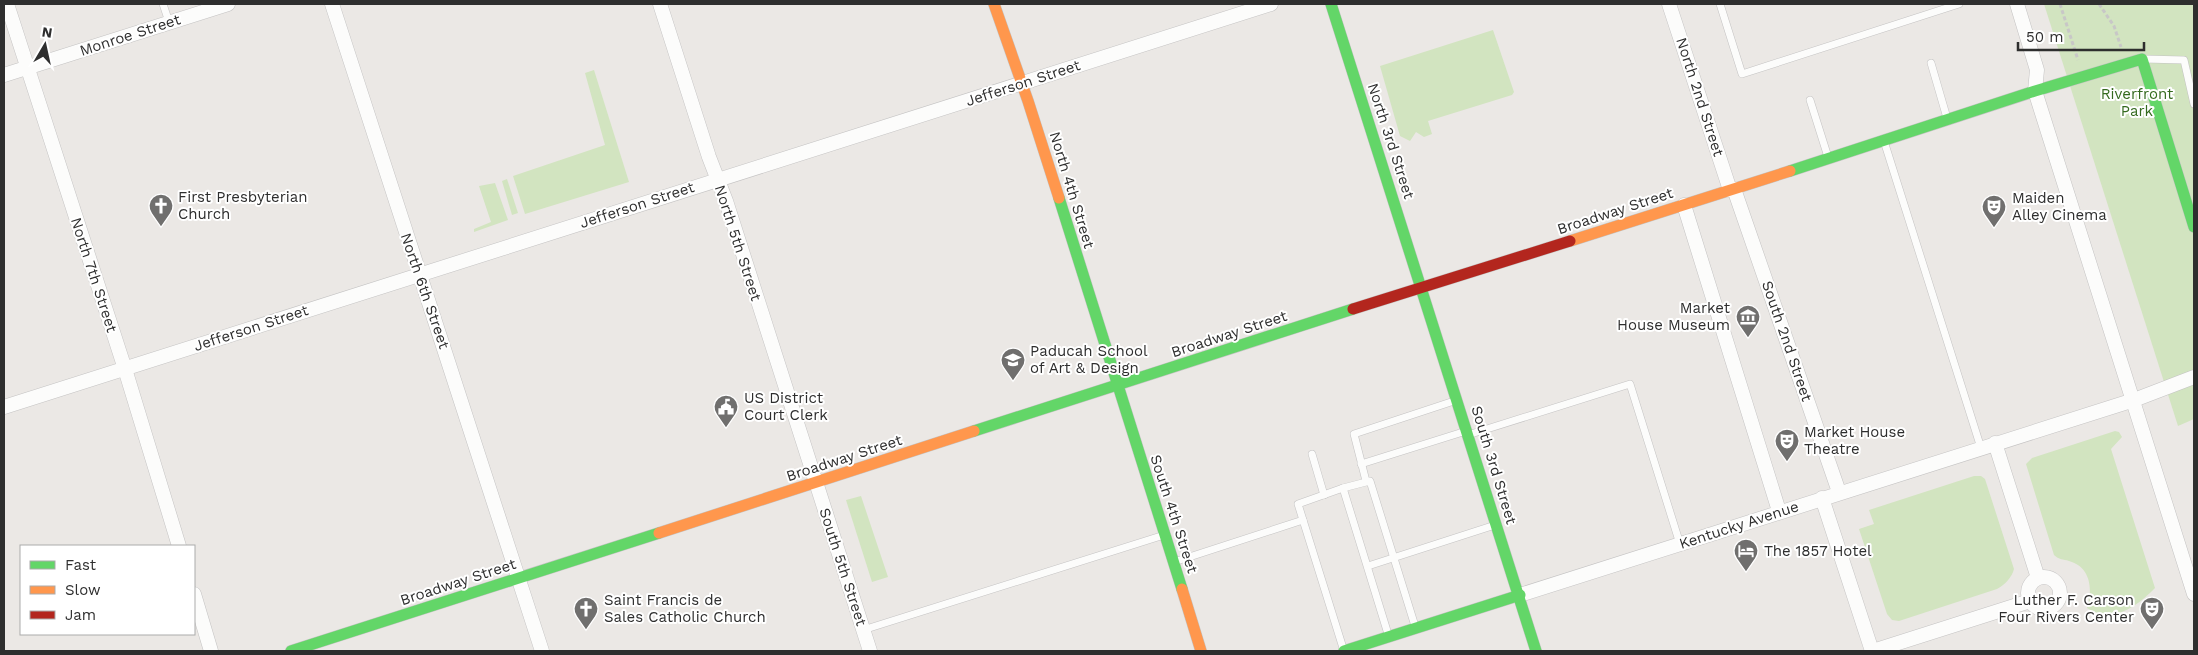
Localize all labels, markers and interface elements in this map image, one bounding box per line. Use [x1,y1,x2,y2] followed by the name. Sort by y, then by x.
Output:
[77,10,183,60] street label: Monroe Street
[20,20,70,70] north arrow
[2018,20,2144,52] scale bar
[41,23,53,41] text: N
[2026,28,2063,46] text: 50 m
[1672,35,1728,159] street label: North 2nd Street
[963,56,1083,110] street label: Jefferson Street
[1364,81,1418,202] street label: North 3rd Street
[2101,85,2174,120] park label: Riverfront Park
[1046,129,1099,251] street label: North 4th Street
[577,178,697,232] street label: Jefferson Street
[711,183,765,304] street label: North 5th Street
[1555,184,1676,238] street label: Broadway Street
[178,188,308,223] place label: First Presbyterian Church
[2012,189,2107,224] place label: Maiden Alley Cinema
[148,193,174,227] church icon: First Presbyterian Church
[1981,194,2007,228] theatre icon: Maiden Alley Cinema
[67,215,121,335] street label: North 7th Street
[397,231,453,352] street label: North 6th Street
[1758,278,1816,404] street label: South 2nd Street
[1617,299,1731,334] place label: Market House Museum
[191,301,311,355] street label: Jefferson Street
[1735,304,1761,338] museum icon: Market House Museum
[1169,307,1290,361] street label: Broadway Street
[1030,342,1148,377] place label: Paducah School of Art & Design
[1000,347,1026,381] school or university icon: Paducah School of Art & Design
[744,389,828,424] place label: US District Court Clerk
[713,394,739,428] public building icon: US District Court Clerk
[1467,404,1521,527] street label: South 3rd Street
[1804,423,1905,458] place label: Market House Theatre
[1774,428,1800,462] theatre icon: Market House Theatre
[784,431,905,485] street label: Broadway Street
[1146,452,1202,576] street label: South 4th Street
[1677,497,1801,553] street label: Kentucky Avenue
[815,506,871,629] street label: South 5th Street
[1733,538,1759,572] hotel icon: The 1857 Hotel
[1764,542,1872,560] place label: The 1857 Hotel
[20,545,195,635] legend
[398,555,519,609] street label: Broadway Street
[65,556,97,574] text: Fast
[65,581,101,599] text: Slow
[604,591,766,626] place label: Saint Francis de Sales Catholic Church
[1998,591,2134,626] place label: Luther F. Carson Four Rivers Center
[573,596,599,630] church icon: Saint Francis de Sales Catholic Church
[2139,596,2165,630] theatre icon: Luther F. Carson Four Rivers Center
[65,606,96,624] text: Jam

